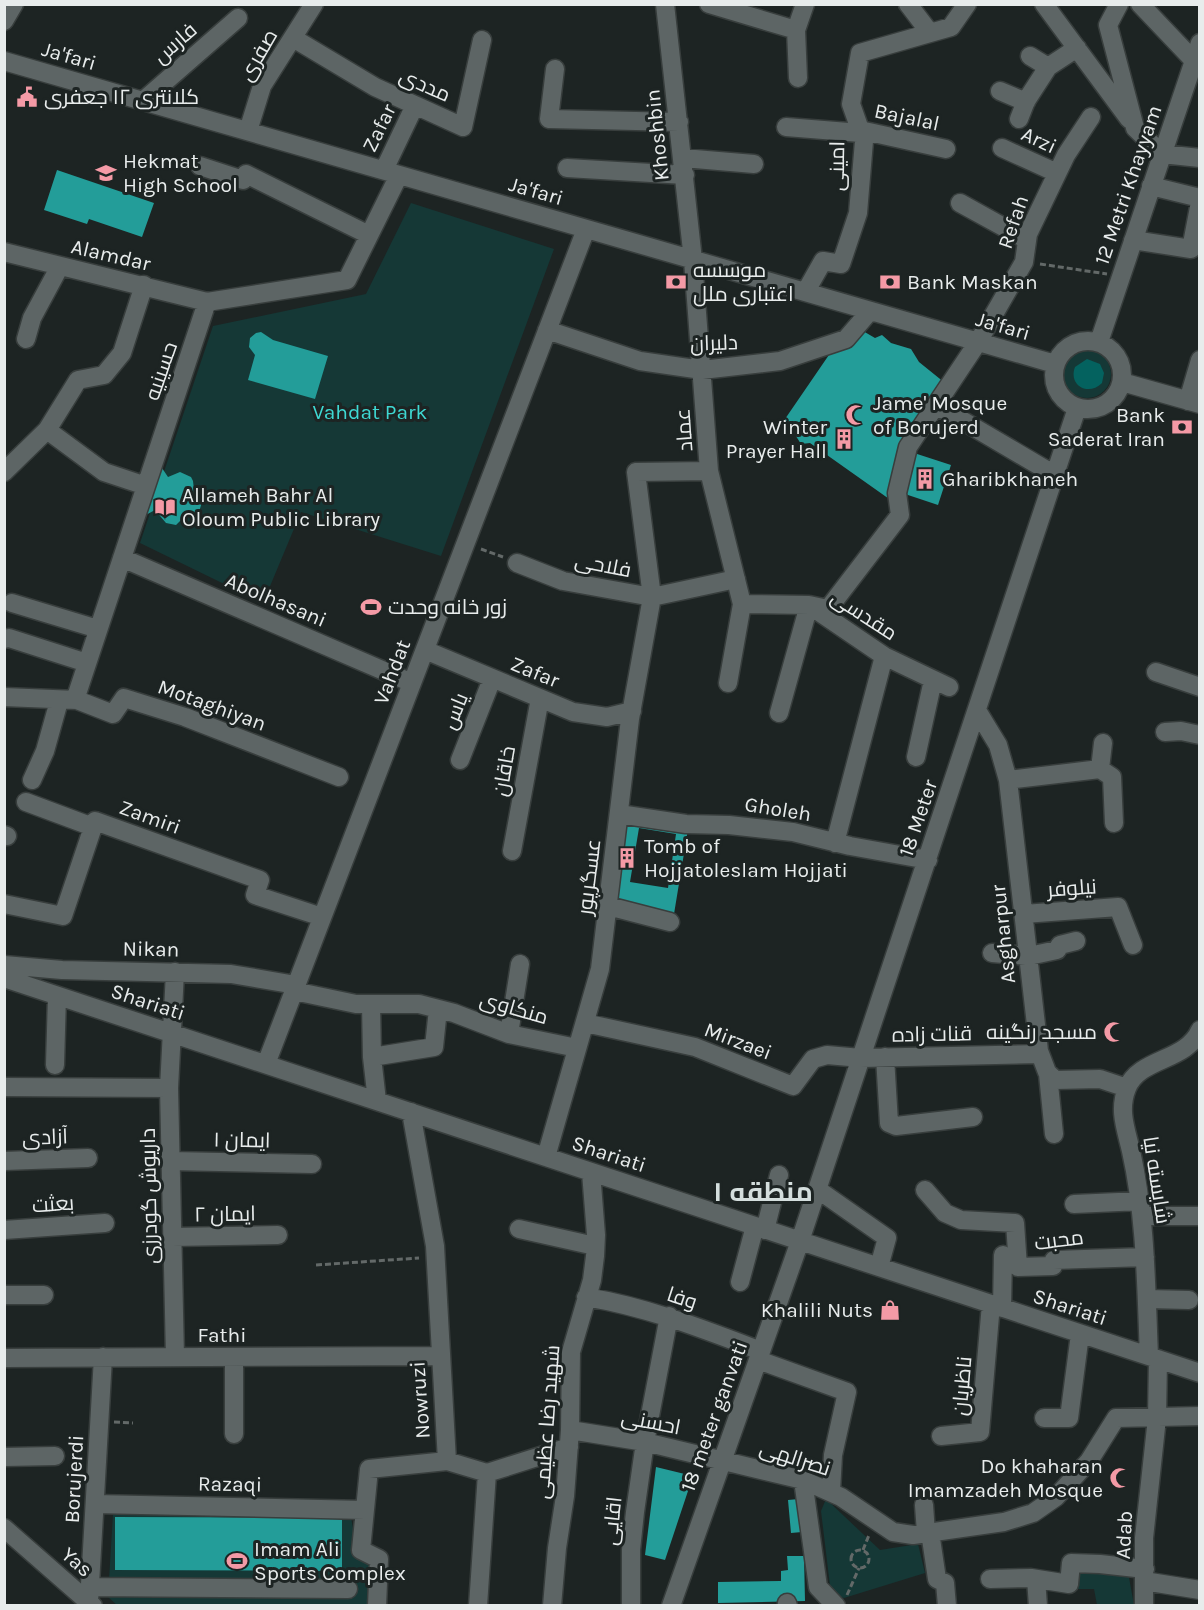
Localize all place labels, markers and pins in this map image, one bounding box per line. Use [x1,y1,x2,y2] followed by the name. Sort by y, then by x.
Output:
[15,85,39,109] public building icon: کلانتری ۱۲ جعفری
[44,85,199,110] place label: کلانتری ۱۲ جعفری
[123,149,238,197] place label: Hekmat High School
[94,161,118,185] school or university icon: Hekmat High School
[693,258,794,307] place label: موسسه اعتباری ملل
[664,270,688,294] bank icon: موسسه اعتباری ملل
[878,270,902,294] bank icon: Bank Maskan
[907,270,1038,294] place label: Bank Maskan
[873,391,1007,439] place label: Jame' Mosque of Borujerd
[844,403,868,427] mosque icon: Jame' Mosque of Borujerd
[1048,403,1165,451] place label: Bank Saderat Iran
[726,415,827,463] place label: Winter Prayer Hall
[1170,415,1194,439] bank icon: Bank Saderat Iran
[832,427,856,451] building icon: Winter Prayer Hall
[913,467,937,491] building icon: Gharibkhaneh
[942,467,1078,491] place label: Gharibkhaneh
[182,483,380,531] place label: Allameh Bahr Al Oloum Public Library
[153,495,177,519] library icon: Allameh Bahr Al Oloum Public Library
[359,595,383,619] sports icon: زور خانه وحدت
[388,595,507,619] place label: زور خانه وحدت
[644,834,848,882] place label: Tomb of Hojjatoleslam Hojjati
[615,846,639,870] building icon: Tomb of Hojjatoleslam Hojjati
[986,1020,1097,1044] place label: مسجد رنگینه
[1102,1020,1126,1044] mosque icon: مسجد رنگینه
[761,1298,873,1322] place label: Khalili Nuts
[878,1298,902,1322] shop icon: Khalili Nuts
[908,1454,1103,1502] place label: Do khaharan Imamzadeh Mosque
[1108,1466,1132,1490] mosque icon: Do khaharan Imamzadeh Mosque
[254,1537,406,1585] place label: Imam Ali Sports Complex
[225,1549,249,1573] sports icon: Imam Ali Sports Complex

